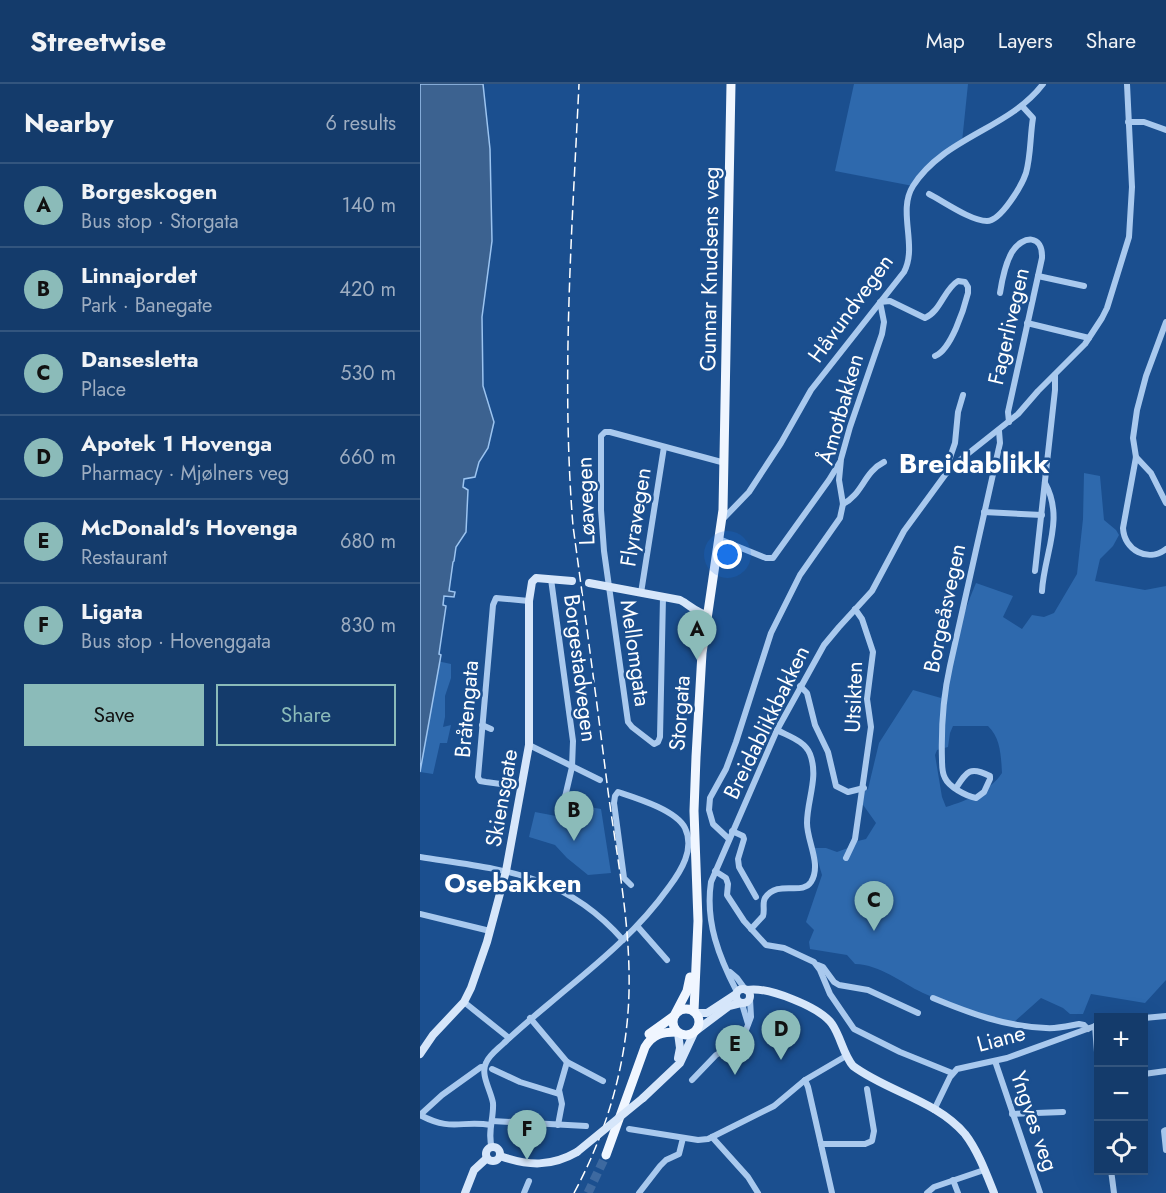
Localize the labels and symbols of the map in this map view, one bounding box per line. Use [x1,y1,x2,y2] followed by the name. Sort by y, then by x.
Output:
[691,166,727,372] street label: Gunnar Knudsens veg
[800,247,900,369] street label: Håvundvegen
[979,264,1037,388] street label: Fagerlivegen
[809,350,871,468] street label: Åmotbakken
[899,443,1049,484] district label: Breidablikk
[567,456,603,546] street label: Løavegen
[611,465,659,569] street label: Flyravegen
[713,540,742,569] your location
[915,541,973,675] street label: Borgeåsvegen
[556,592,606,744] street label: Borgestadvegen
[613,598,659,708] street label: Mellomgata
[678,610,716,660] pin: A
[715,640,817,804] street label: Breidablikkbakken
[446,659,486,759] street label: Bråtengata
[836,661,870,733] street label: Utsikten
[660,674,698,752] street label: Storgata
[477,747,525,849] street label: Skiensgate
[554,792,594,841] pin: B
[444,864,582,902] district label: Osebakken
[854,882,894,931] pin: C
[762,1010,800,1060] pin: D
[973,1016,1029,1060] street label: Liane
[716,1026,754,1075] pin: E
[1003,1067,1067,1175] street label: Yngves veg
[508,1110,546,1160] pin: F

